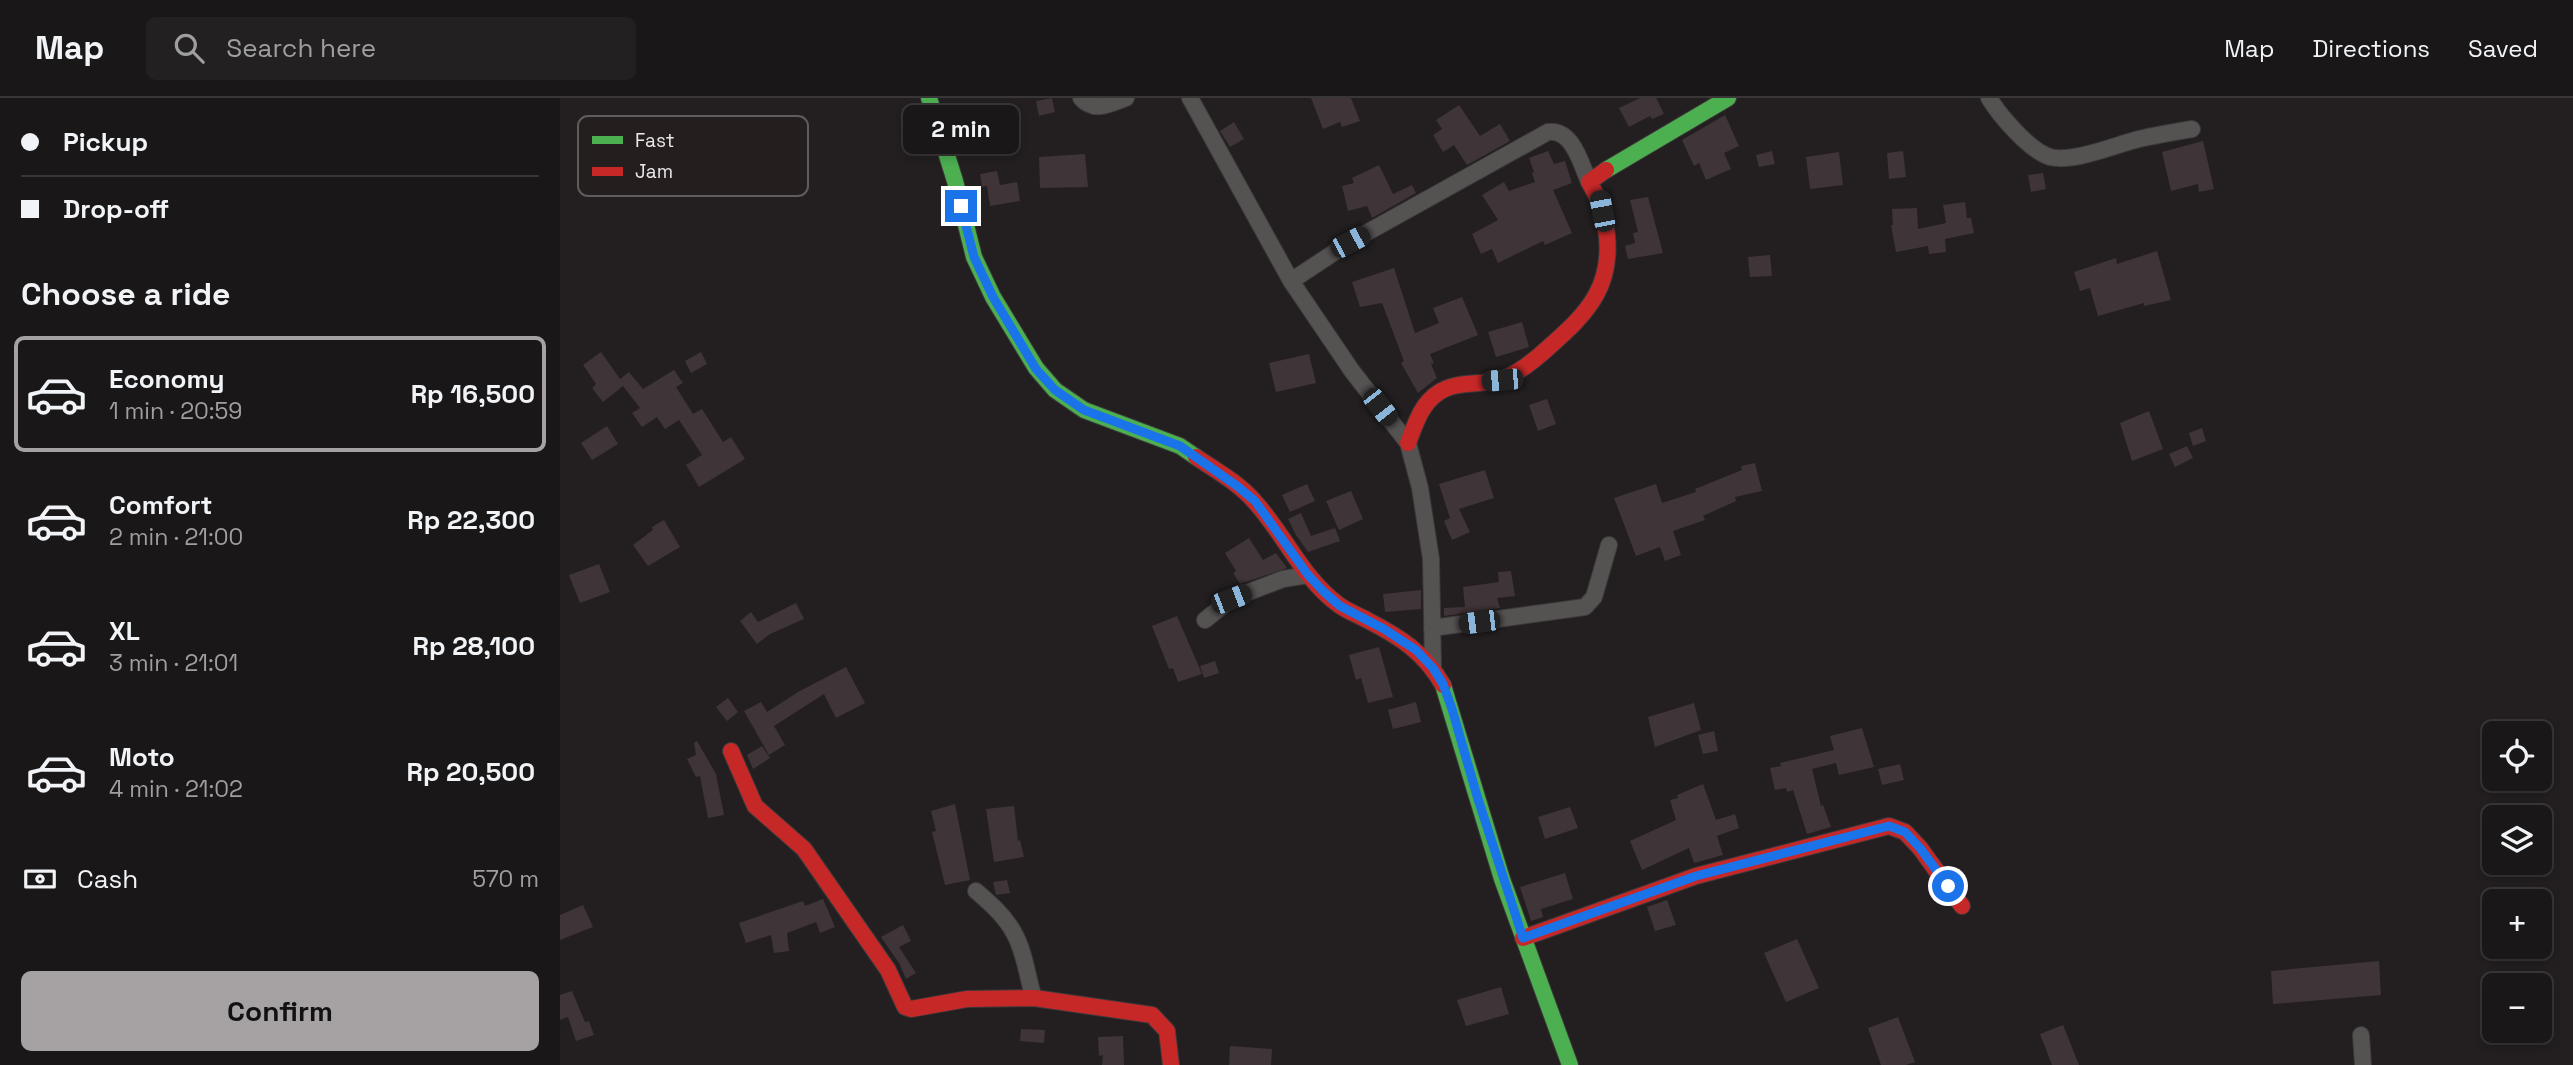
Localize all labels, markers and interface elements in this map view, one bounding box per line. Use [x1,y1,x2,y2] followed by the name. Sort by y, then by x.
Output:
[146,17,636,80] search box
[35,27,104,69] text: Map
[170,29,208,67] icon: search
[226,31,376,65] text: Search here
[2224,33,2274,64] text: Map
[2312,33,2430,64] text: Directions
[2468,33,2538,64] text: Saved
[903,105,1019,154] callout: 2 min
[931,114,991,144] text: 2 min
[578,116,808,196] legend
[63,125,148,159] text: Pickup
[635,128,675,153] text: Fast
[635,159,673,184] text: Jam
[1588,188,1617,234] car
[945,190,977,222] route end
[63,192,169,226] text: Drop-off
[1327,223,1374,261] car
[21,274,231,314] text: Choose a ride
[109,362,225,396] text: Economy
[25,363,88,426] icon: car
[1481,368,1524,392] car
[411,377,535,411] text: Rp 16,500
[1359,384,1402,430] car
[109,396,242,426] text: 1 min · 20:59
[109,488,212,522] text: Comfort
[25,489,88,552] icon: car
[407,503,535,537] text: Rp 22,300
[109,522,243,552] text: 2 min · 21:00
[1208,582,1255,616] car
[1457,609,1502,635] car
[109,614,140,648] text: XL
[25,615,88,678] icon: car
[413,629,535,663] text: Rp 28,100
[109,648,238,678] text: 3 min · 21:01
[2482,721,2552,1043] map controls
[2482,721,2552,791] button: locate
[109,740,175,774] text: Moto
[25,741,88,804] icon: car
[406,755,535,789] text: Rp 20,500
[109,774,243,804] text: 4 min · 21:02
[2482,805,2552,875] button: layers
[21,860,59,898] icon: cash
[77,862,138,896] text: Cash
[472,864,539,894] text: 570 m
[1932,870,1964,902] route start
[2482,889,2552,959] button: +
[21,971,539,1051] button: Confirm
[2482,973,2552,1043] button: −

